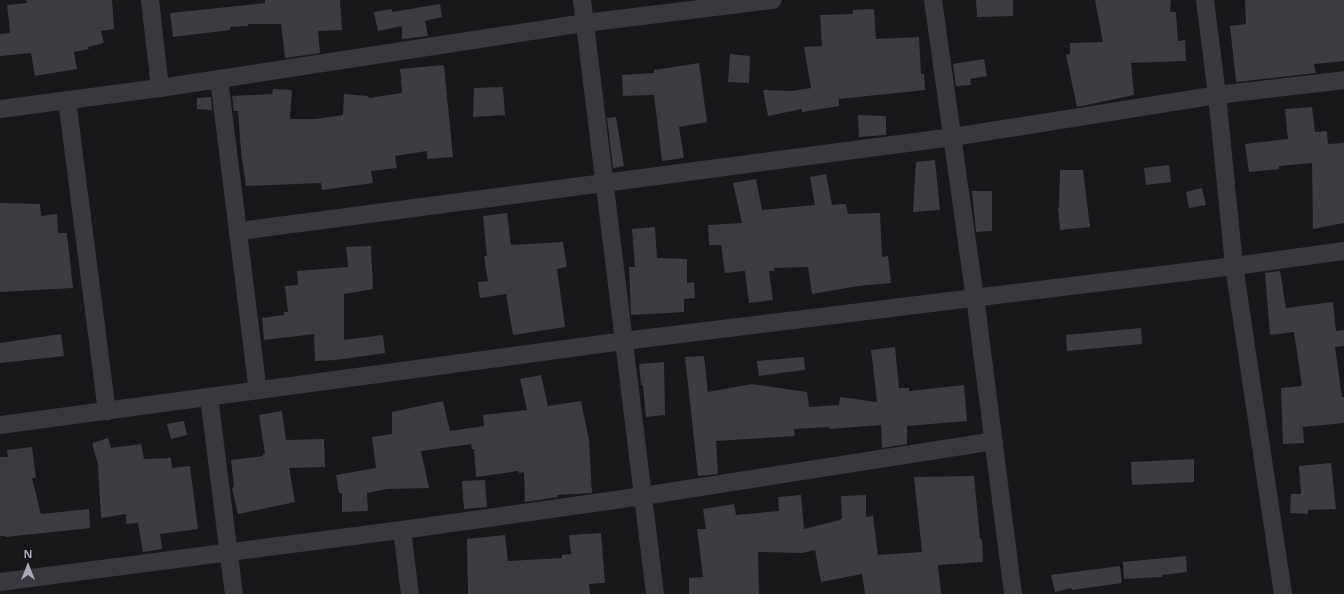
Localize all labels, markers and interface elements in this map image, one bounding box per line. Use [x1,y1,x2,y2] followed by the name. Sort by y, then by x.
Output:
[8,546,48,586] north arrow
[24,546,32,561] text: N

